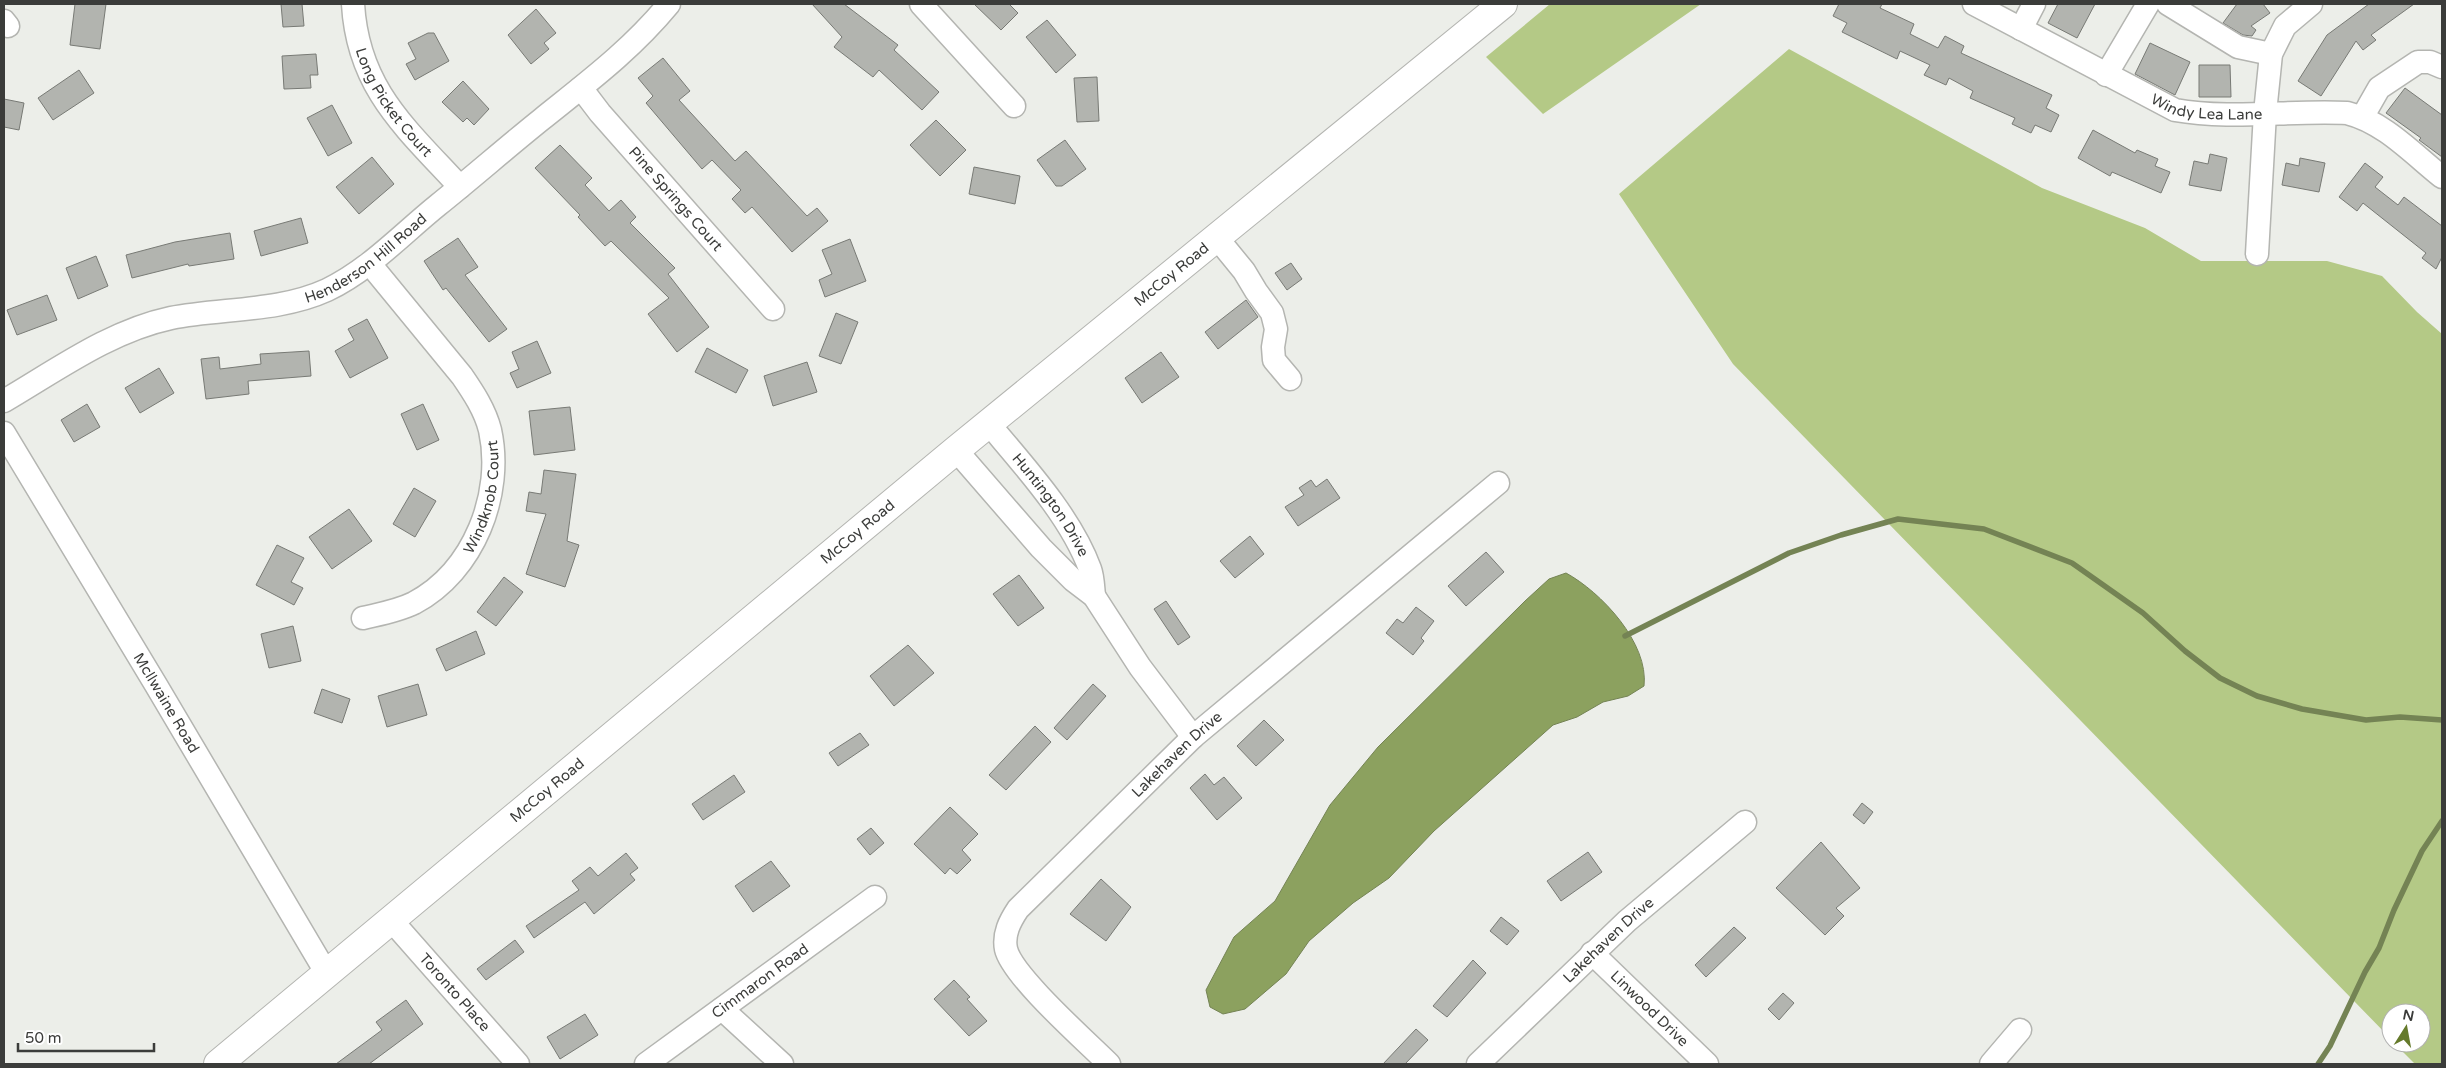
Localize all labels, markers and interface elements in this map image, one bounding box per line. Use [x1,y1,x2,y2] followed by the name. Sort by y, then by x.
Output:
[352,46,436,161] street label: Long Picket Court
[2148,90,2263,124] street label: Windy Lea Lane
[625,143,727,255] street label: Pine Springs Court
[302,210,430,307] street label: Henderson Hill Road
[1130,239,1212,310] street label: McCoy Road
[460,439,502,557] street label: Windknob Court
[1009,449,1093,559] street label: Huntington Drive
[817,496,898,568] street label: McCoy Road
[130,650,203,756] street label: McIlwaine Road
[1128,708,1226,801] street label: Lakehaven Drive
[506,754,588,826] street label: McCoy Road
[1559,893,1657,987] street label: Lakehaven Drive
[708,940,812,1022] street label: Cimmaron Road
[416,949,494,1035] street label: Toronto Place
[1607,967,1692,1050] street label: Linwood Drive
[2381,1003,2431,1053] north arrow
[2401,1006,2416,1025] text: N
[18,1020,154,1052] scale bar
[25,1029,62,1047] text: 50 m

